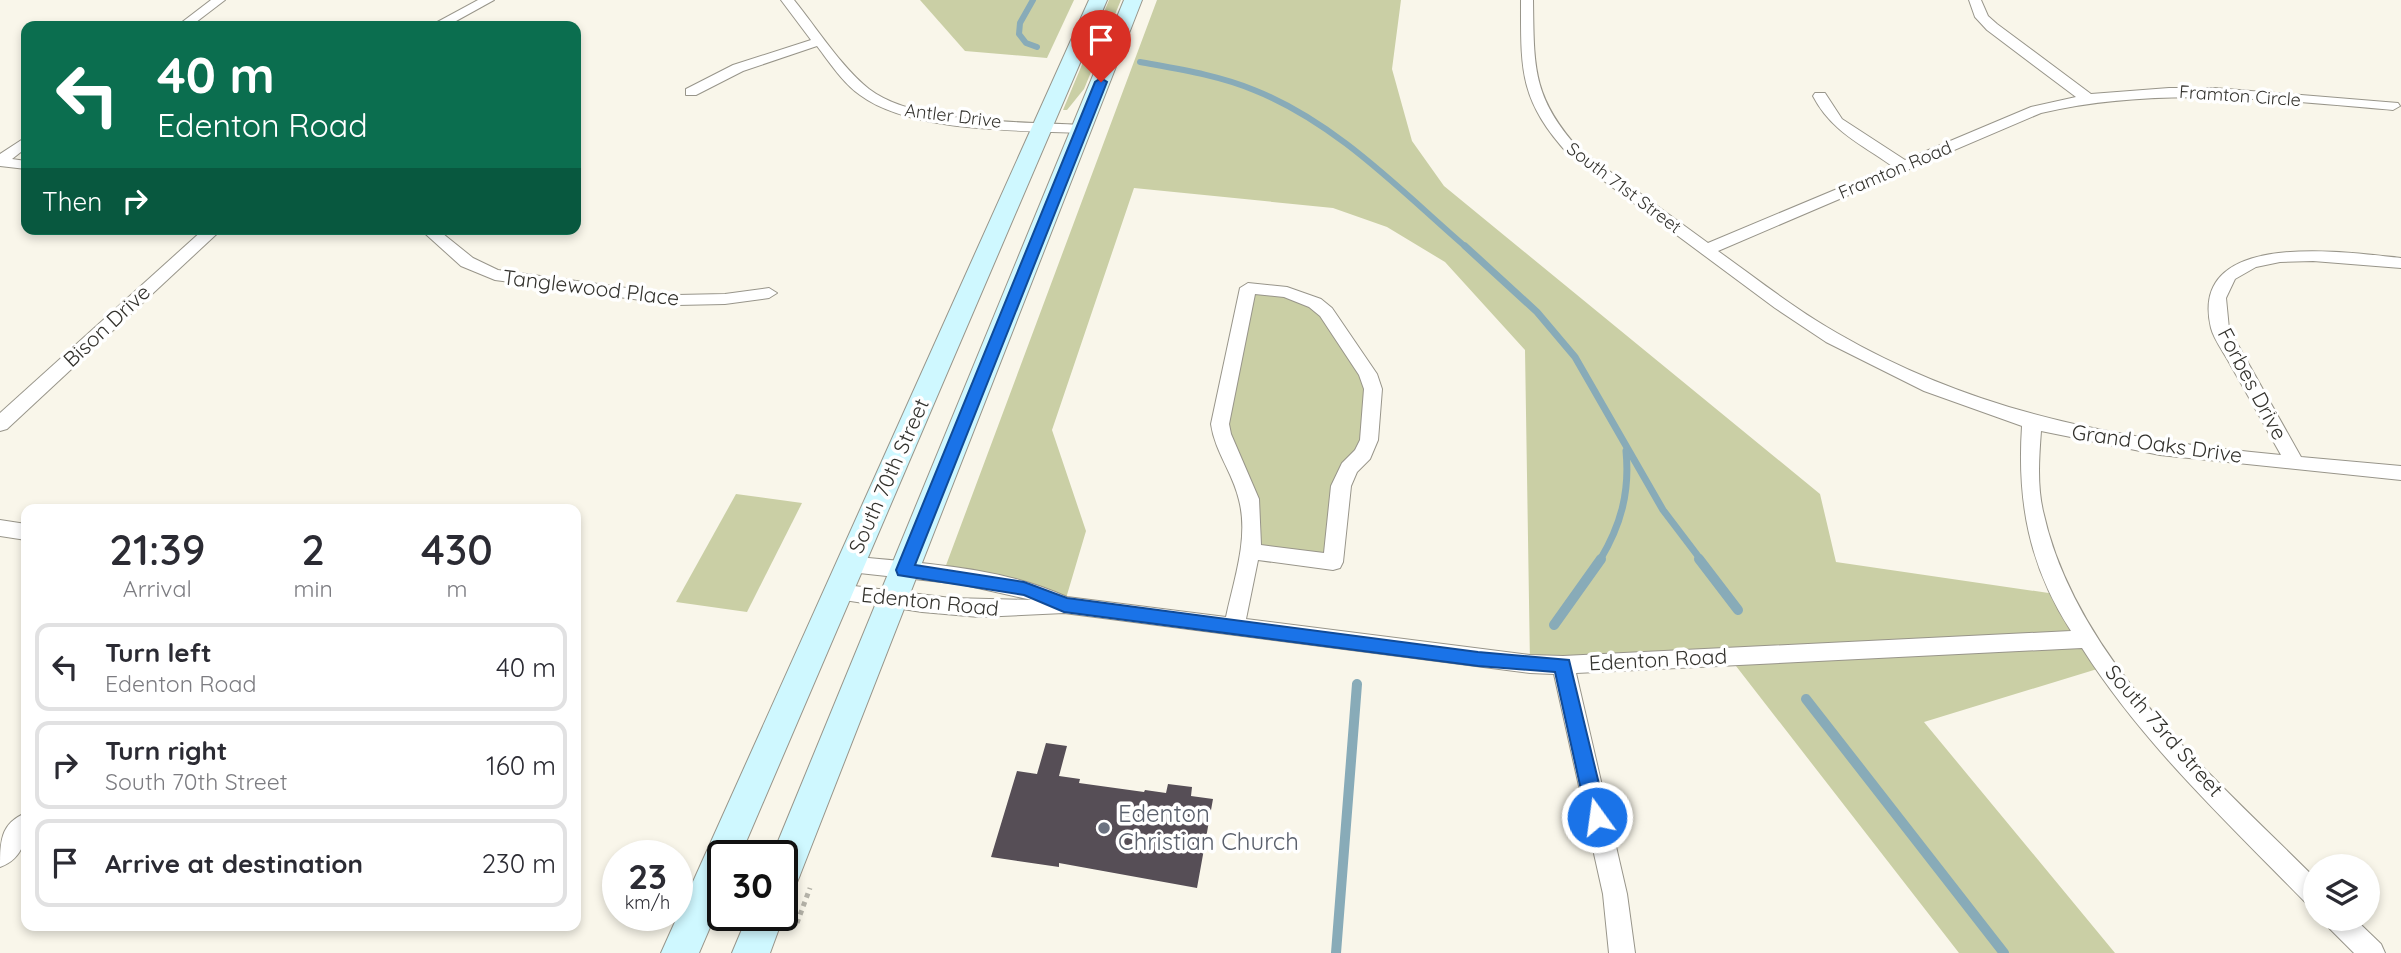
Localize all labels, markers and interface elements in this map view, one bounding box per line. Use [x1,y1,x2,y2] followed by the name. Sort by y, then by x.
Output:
[1071,10,1131,82] pin
[1082,21,1120,59] icon: arrive
[157,44,275,105] text: 40 m
[42,49,133,140] icon: left
[2178,80,2302,111] street label: Framton Circle
[903,98,1003,133] street label: Antler Drive
[157,105,368,145] text: Edenton Road
[1835,135,1955,204] street label: Framton Road
[1562,137,1686,238] street label: South 71st Street
[116,182,154,220] icon: right
[42,185,102,218] text: Then
[501,263,681,311] street label: Tanglewood Place
[58,279,155,372] street label: Bison Drive
[2213,323,2293,444] street label: Forbes Drive
[842,394,934,557] street label: South 70th Street
[2070,418,2244,468] street label: Grand Oaks Drive
[109,523,205,576] text: 21:39
[301,523,325,576] text: 2
[421,523,493,576] text: 430
[123,574,192,603] text: Arrival
[294,574,333,603] text: min
[446,574,467,603] text: m
[860,581,1000,621] street label: Edenton Road
[105,636,212,669] text: Turn left
[1588,642,1728,676] street label: Edenton Road
[46,648,84,686] icon: left
[496,651,556,684] text: 40 m
[2100,659,2229,802] street label: South 73rd Street
[105,669,256,698] text: Edenton Road
[105,734,227,767] text: Turn right
[46,746,84,784] icon: right
[486,749,556,782] text: 160 m
[105,767,288,796] text: South 70th Street
[1560,780,1634,854] position arrow
[1118,798,1299,856] place label: Edenton Christian Church
[1096,820,1112,836] marker: Edenton Christian Church
[707,840,798,931] speed limit sign: 30
[46,844,84,882] icon: arrive
[105,847,363,880] text: Arrive at destination
[482,847,556,880] text: 230 m
[628,854,667,898] text: 23
[2303,854,2380,931] map controls
[2303,854,2380,931] button: layers
[625,891,670,914] text: km/h

